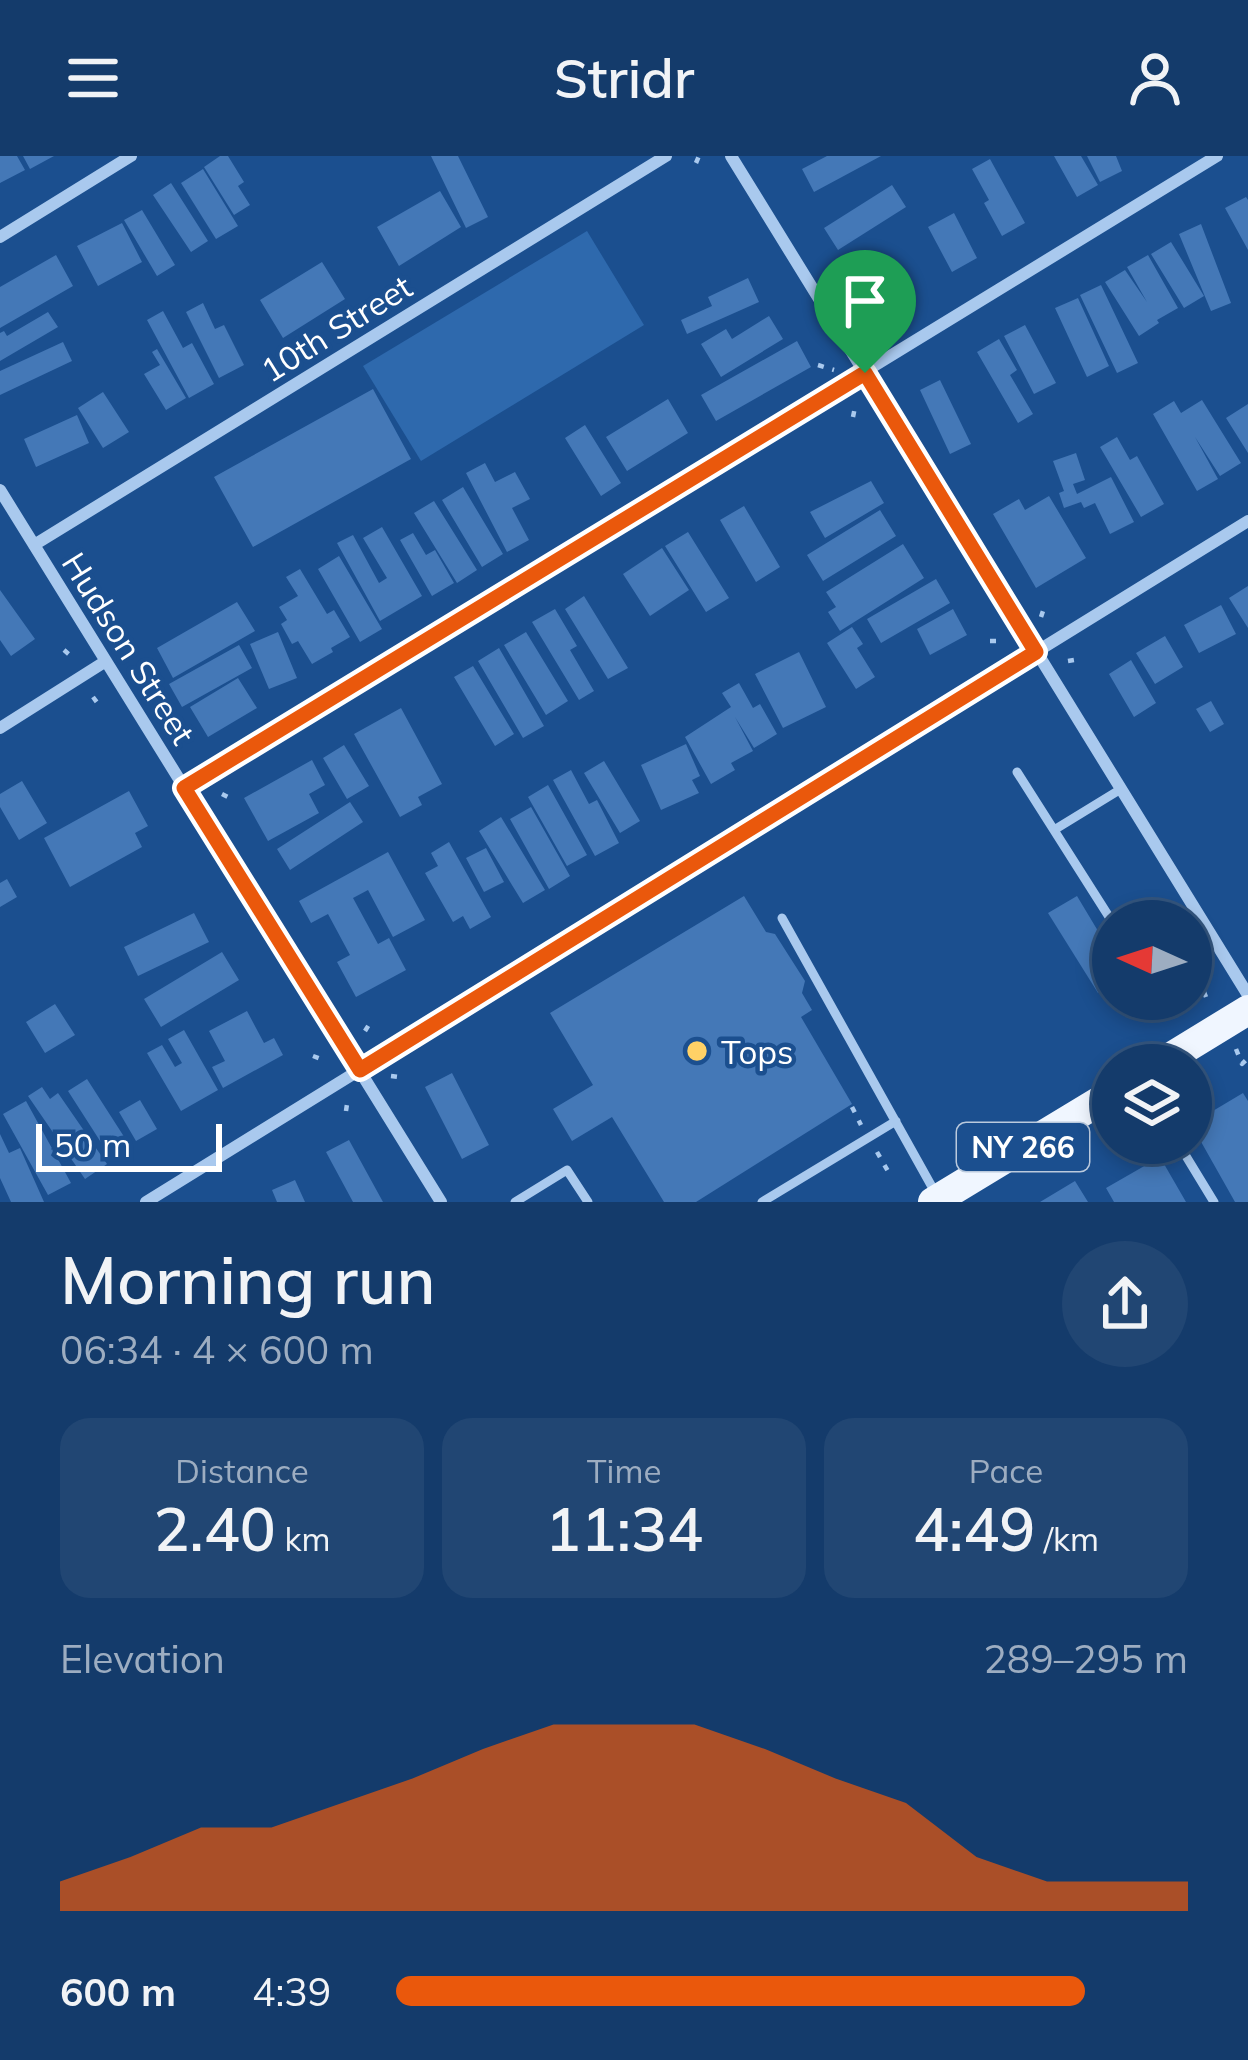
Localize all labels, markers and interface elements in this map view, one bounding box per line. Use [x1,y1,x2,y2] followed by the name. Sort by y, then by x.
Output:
[554,44,694,112] text: Stridr
[60,45,126,111] icon: menu
[1122,45,1188,111] icon: person
[814,250,916,373] pin
[253,265,419,391] street label: 10th Street
[832,268,898,334] icon: arrive
[54,544,204,752] street label: Hudson Street
[1092,900,1212,1020] north arrow
[1092,900,1212,1164] map controls
[721,1031,793,1072] place label: Tops
[684,1038,710,1064] marker: Tops
[1092,1044,1212,1164] button: layers
[36,1118,222,1171] scale bar
[957,1123,1089,1171] road number: NY 266
[54,1124,131,1165] text: 50 m
[60,1238,436,1321] text: Morning run
[1062,1241,1188,1367] button: share
[60,1325,374,1374] text: 06:34 · 4 × 600 m
[175,1450,309,1491] text: Distance
[587,1450,661,1491] text: Time
[969,1450,1043,1491] text: Pace
[154,1491,276,1566] text: 2.40
[545,1491,703,1566] text: 11:34
[913,1491,1035,1566] text: 4:49
[276,1518,330,1559] text: km
[1035,1518,1099,1559] text: /km
[60,1634,225,1683] text: Elevation
[983,1634,1188,1683] text: 289–295 m
[60,1967,176,2016] text: 600 m
[252,1967,331,2016] text: 4:39

